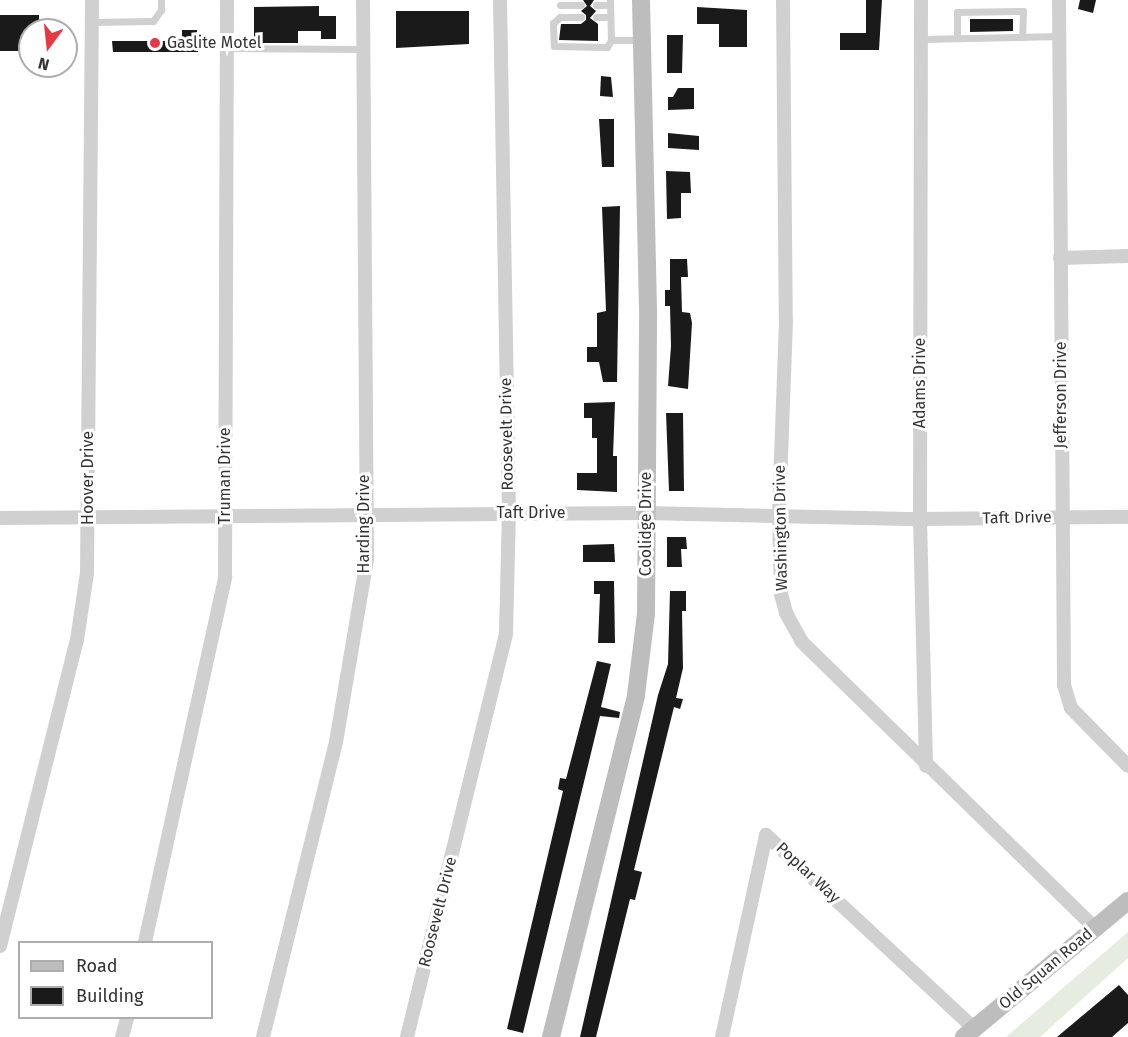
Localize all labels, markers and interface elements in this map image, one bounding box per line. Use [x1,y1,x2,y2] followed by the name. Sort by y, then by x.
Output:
[18,18,78,78] north arrow
[167,33,262,53] place label: Gaslite Motel
[148,36,162,50] marker: Gaslite Motel
[36,53,51,74] text: N
[910,338,930,428] street label: Adams Drive
[1051,342,1071,448] street label: Jefferson Drive
[496,377,518,491] street label: Roosevelt Drive
[215,428,235,524] street label: Truman Drive
[78,431,98,525] street label: Hoover Drive
[770,465,792,591] street label: Washington Drive
[636,472,656,576] street label: Coolidge Drive
[354,475,374,573] street label: Harding Drive
[496,503,566,523] street label: Taft Drive
[982,508,1052,528] street label: Taft Drive
[772,839,844,907] street label: Poplar Way
[415,855,461,969] street label: Roosevelt Drive
[995,924,1097,1014] street label: Old Squan Road
[18,941,213,1019] legend
[76,955,118,977] text: Road
[76,985,143,1007] text: Building

